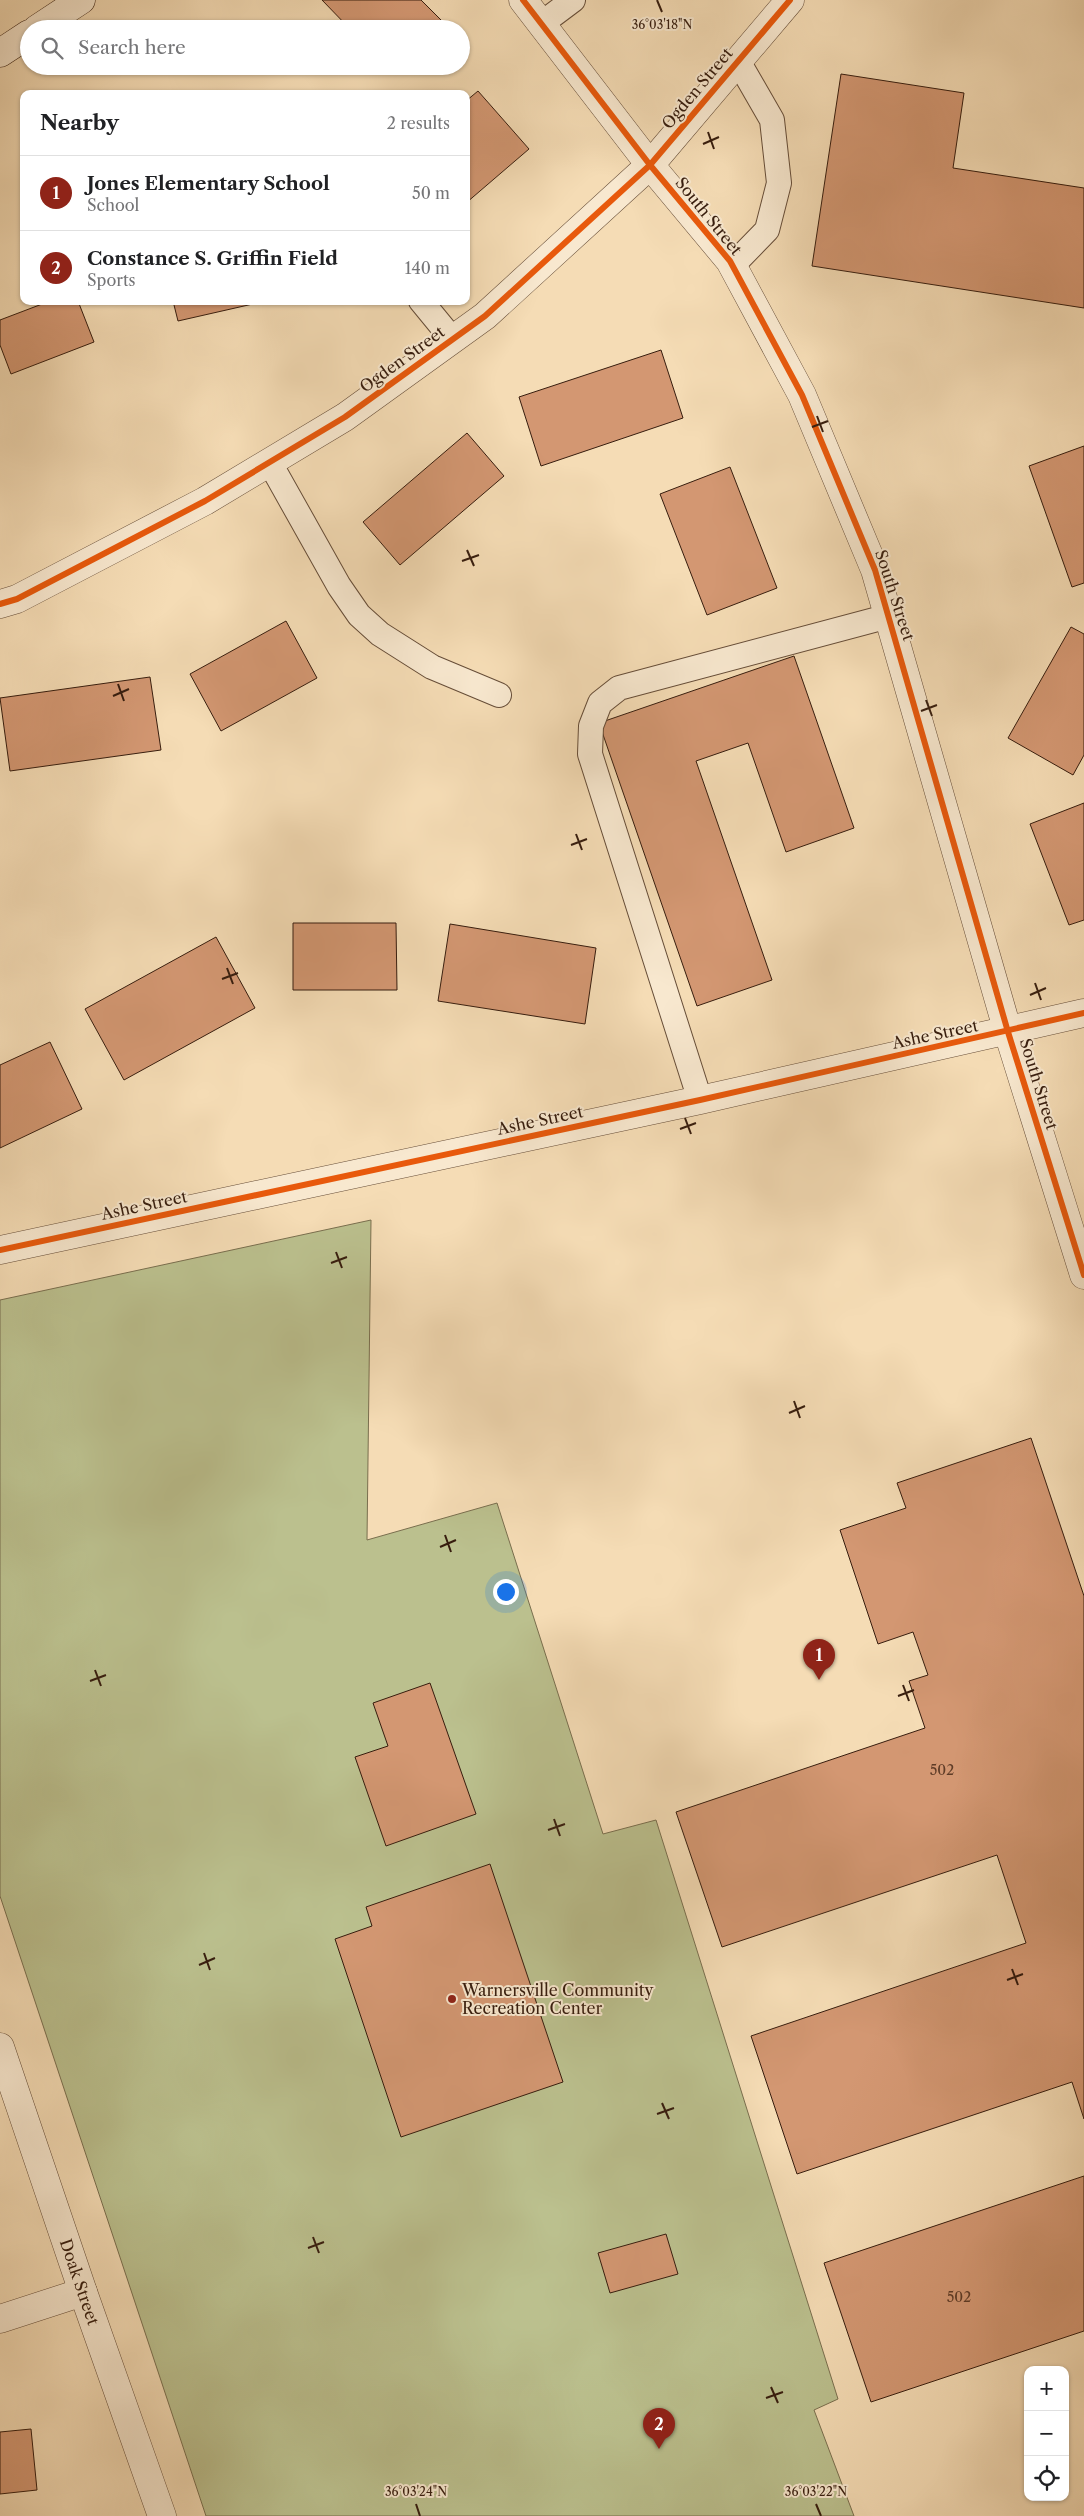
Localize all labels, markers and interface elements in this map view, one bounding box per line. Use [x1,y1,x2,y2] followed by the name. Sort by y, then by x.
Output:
[632,17,692,32] text: 36°03'18"N
[20,20,470,75] search box
[38,34,66,62] icon: search
[78,36,186,59] text: Search here
[657,43,737,133] street label: Ogden Street
[40,110,119,135] text: Nearby
[387,113,450,133] text: 2 results
[87,172,330,195] text: Jones Elementary School
[671,173,747,259] street label: South Street
[52,183,60,203] text: 1
[412,183,450,203] text: 50 m
[87,195,139,215] text: School
[87,247,338,270] text: Constance S. Griffin Field
[51,258,61,278] text: 2
[405,258,450,278] text: 140 m
[87,270,136,290] text: Sports
[356,321,449,396] street label: Ogden Street
[871,547,919,643] street label: South Street
[889,1015,980,1053] street label: Ashe Street
[1016,1036,1062,1132] street label: South Street
[494,1101,585,1139] street label: Ashe Street
[98,1186,189,1224] street label: Ashe Street
[493,1579,519,1605] your location
[803,1639,835,1680] pin: 1
[930,1761,954,1779] house number: 502
[461,1980,654,2018] place label: Warnersville Community Recreation Center
[446,1993,458,2005] marker: Warnersville Community Recreation Center
[56,2236,104,2328] street label: Doak Street
[947,2288,971,2306] house number: 502
[1024,2366,1069,2501] map controls
[1024,2366,1069,2411] button: +
[643,2408,675,2449] pin: 2
[1024,2411,1069,2456] button: −
[1024,2456,1069,2501] button: locate
[385,2484,447,2499] text: 36°03'24"N
[785,2484,847,2499] text: 36°03'22"N

